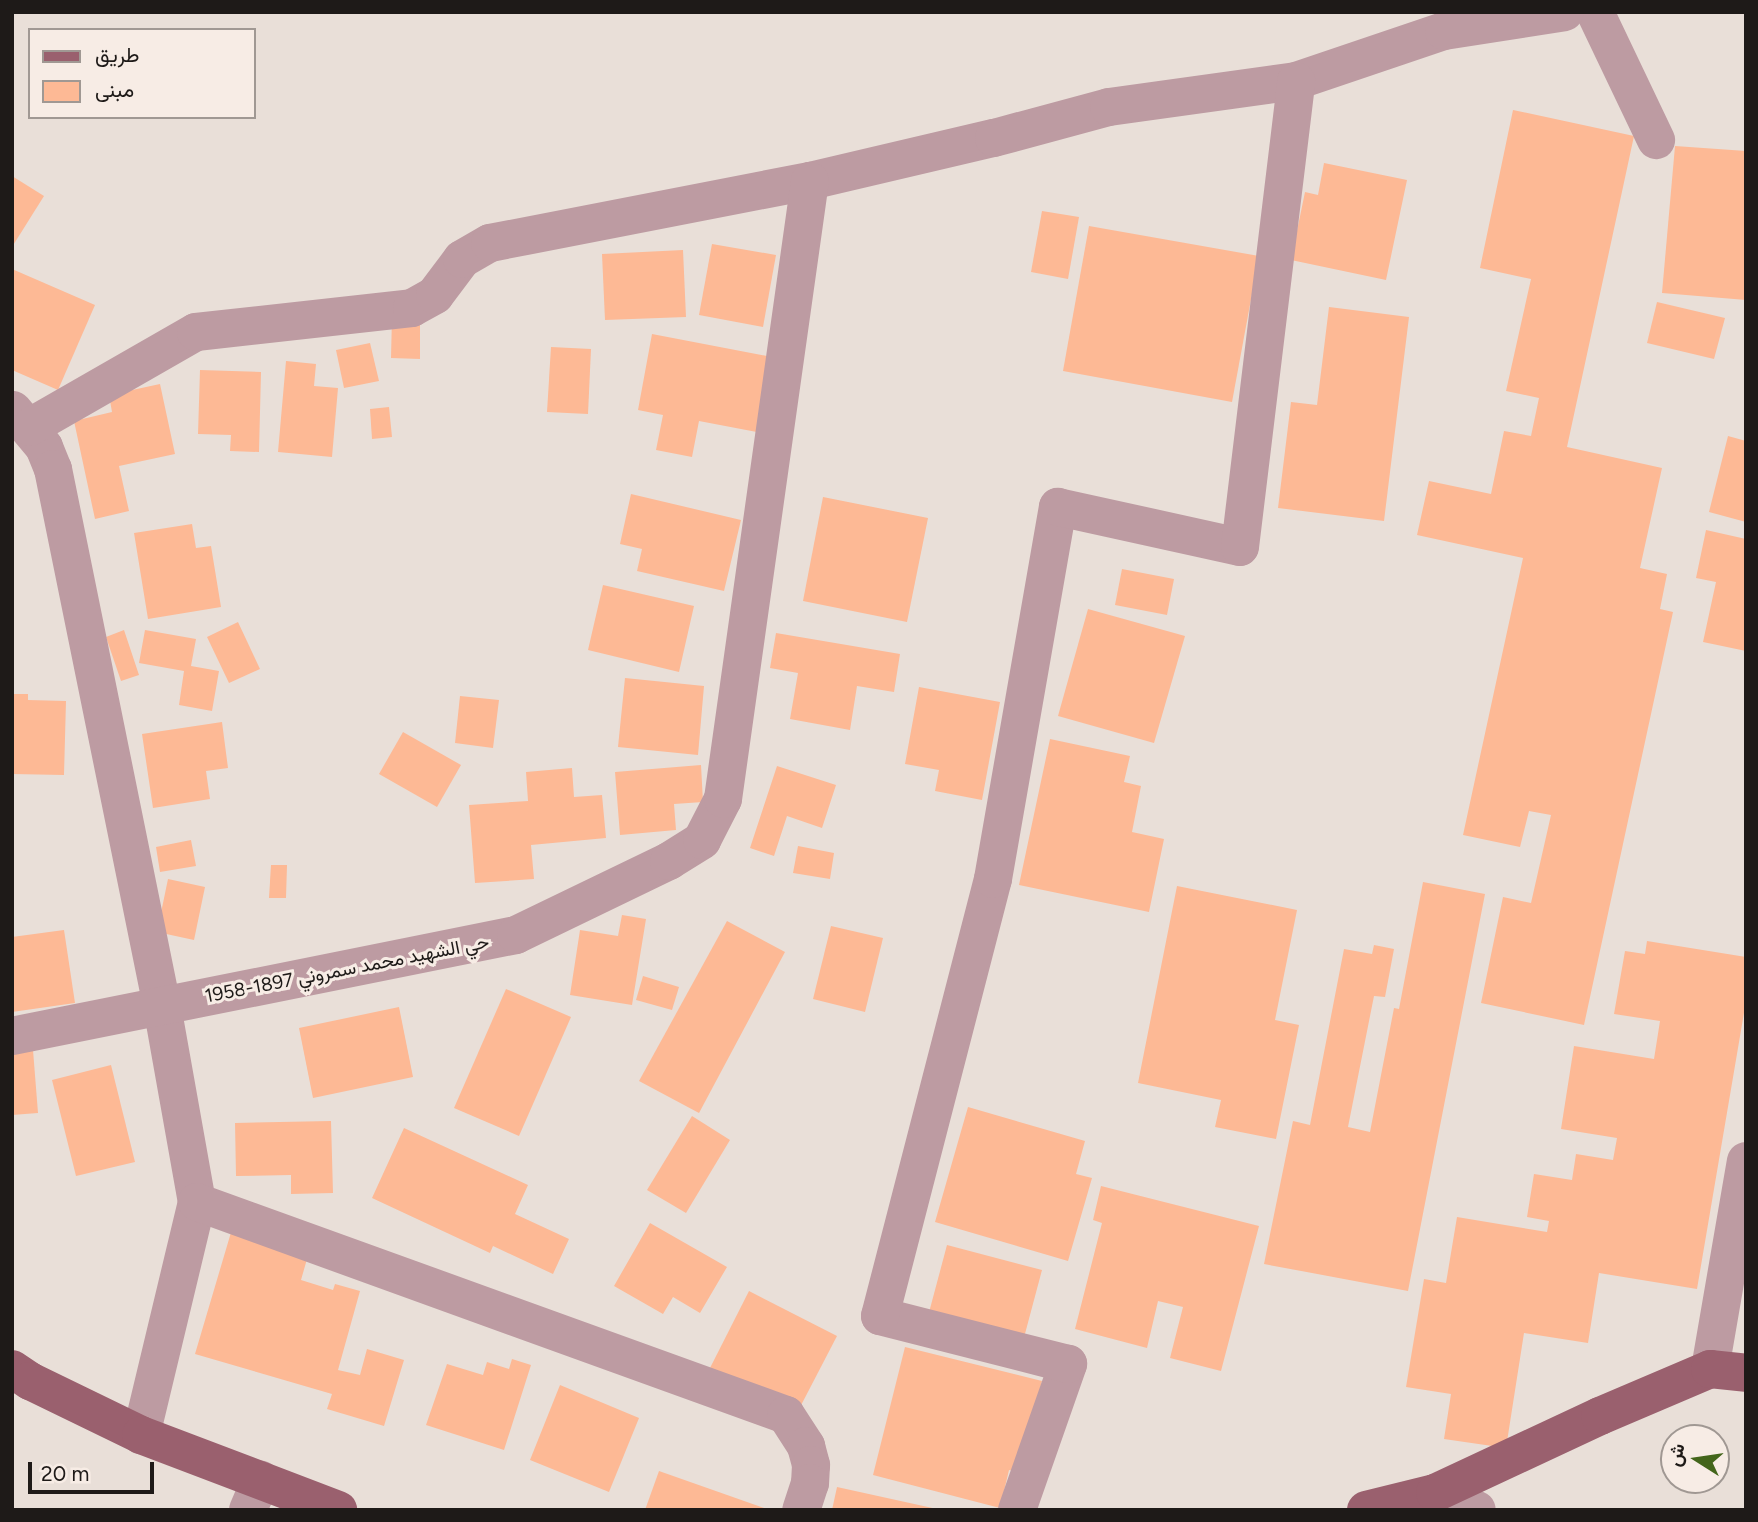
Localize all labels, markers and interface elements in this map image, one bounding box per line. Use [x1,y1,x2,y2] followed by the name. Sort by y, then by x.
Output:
[28,28,256,119] legend
[95,42,140,67] text: طريق
[95,77,134,102] text: مبنى
[203,930,491,1008] street label: حي الشهيد محمد سمروني 1897-1958
[1660,1424,1730,1494] north arrow
[1662,1441,1690,1469] text: ش
[32,1448,158,1492] scale bar
[41,1461,89,1486] text: 20 m

